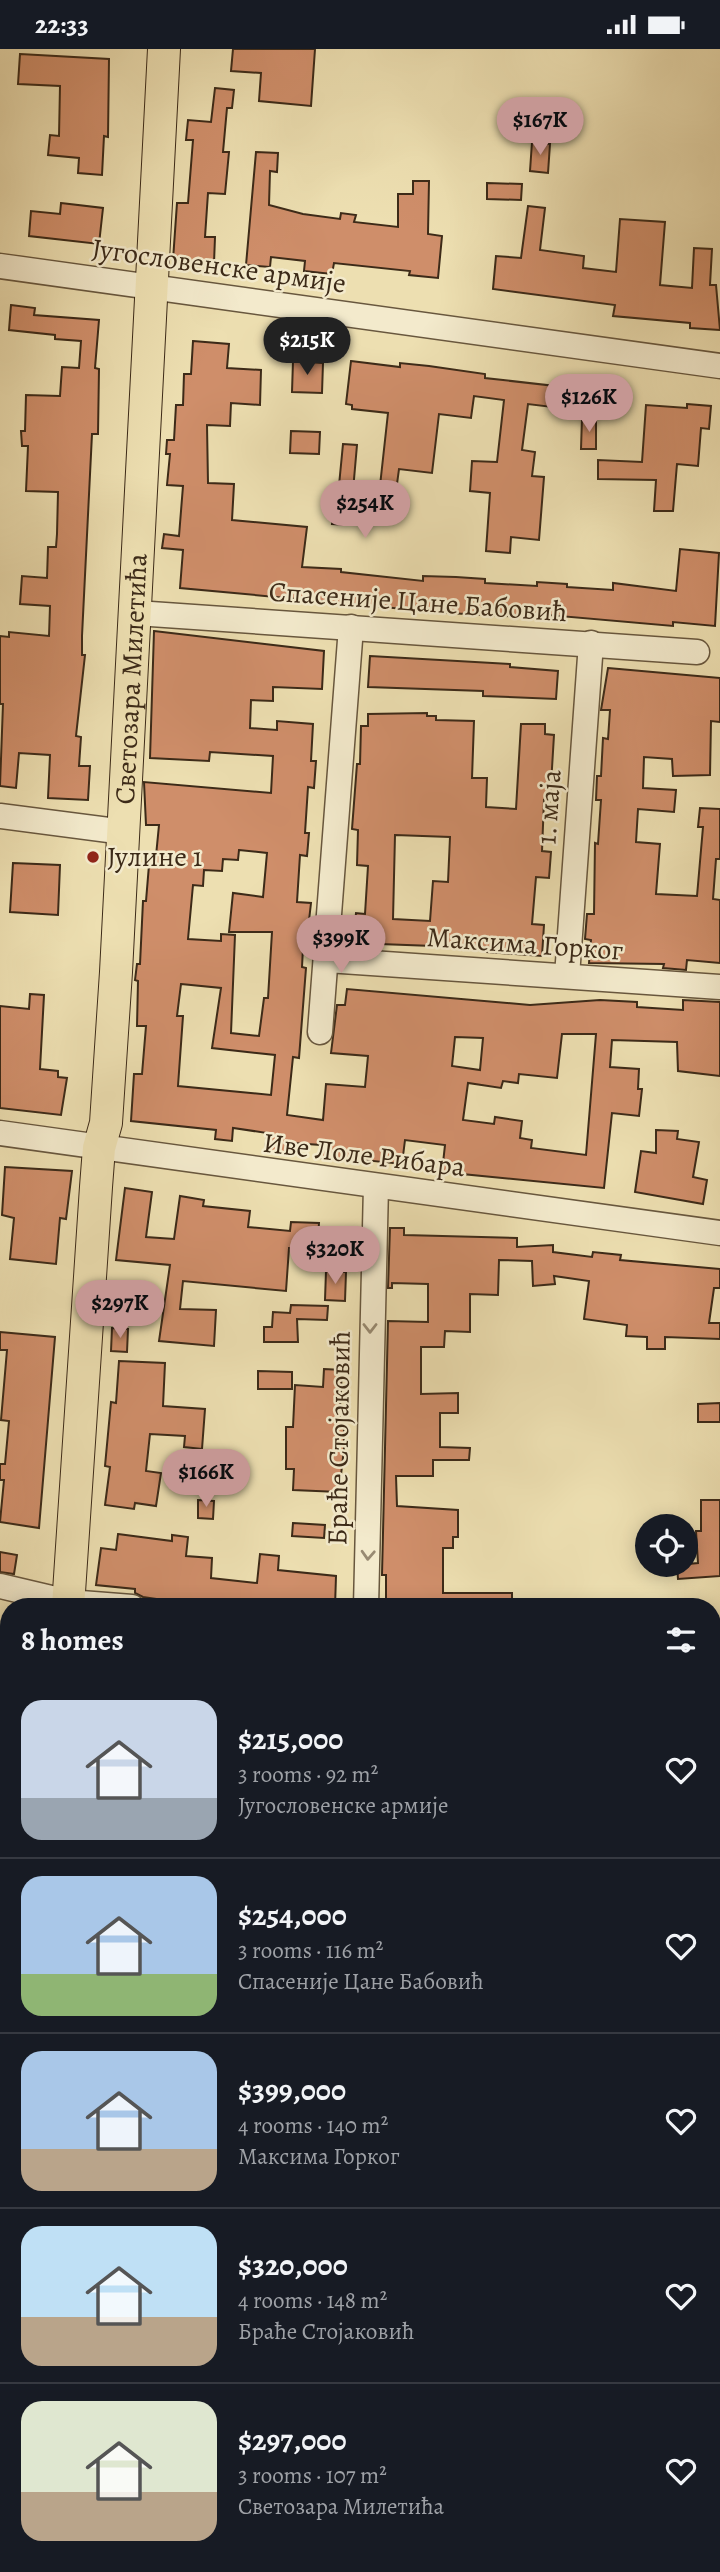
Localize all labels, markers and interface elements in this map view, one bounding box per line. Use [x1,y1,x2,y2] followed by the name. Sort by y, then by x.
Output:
[35,7,89,42] text: 22:33
[491,97,589,157] pin: $167K
[513,104,567,135] text: $167K
[90,229,348,303] street label: Југословенске армије
[258,317,356,377] pin: $215K
[280,324,335,355] text: $215K
[540,375,638,434] pin: $126K
[561,381,617,412] text: $126K
[316,481,414,540] pin: $254K
[336,487,394,518] text: $254K
[106,552,157,805] street label: Светозара Милетића
[268,573,568,631] street label: Спасеније Цане Бабовић
[527,768,571,846] street label: 1. маја
[107,838,202,876] place label: Јулине 1
[85,849,101,865] marker: Јулине 1
[292,915,390,975] pin: $399K
[426,918,625,970] street label: Максима Горког
[312,922,370,953] text: $399K
[261,1124,467,1186] street label: Иве Лоле Рибара
[286,1227,384,1286] pin: $320K
[306,1233,364,1264] text: $320K
[71,1281,169,1340] pin: $297K
[91,1287,149,1318] text: $297K
[362,1323,378,1333] one-way arrow
[318,1330,360,1546] street label: Браће Стојаковић
[157,1449,255,1509] pin: $166K
[178,1456,234,1487] text: $166K
[635,1514,698,1577] map controls
[635,1514,698,1577] button: locate
[361,1550,376,1561] one-way arrow
[21,1620,124,1660] text: 8 homes
[662,1621,700,1659] icon: filters
[238,1719,343,1759] text: $215,000
[77,1728,161,1812] icon: home
[662,1751,700,1789] icon: heart
[238,1759,378,1790] text: 3 rooms · 92 m²
[238,1790,448,1821] text: Југословенске армије
[238,1895,347,1935] text: $254,000
[77,1904,161,1988] icon: home
[662,1927,700,1965] icon: heart
[238,1935,383,1966] text: 3 rooms · 116 m²
[238,1966,484,1997] text: Спасеније Цане Бабовић
[238,2070,346,2110] text: $399,000
[77,2079,161,2163] icon: home
[662,2102,700,2140] icon: heart
[238,2110,388,2141] text: 4 rooms · 140 m²
[238,2141,400,2172] text: Максима Горког
[238,2245,348,2285] text: $320,000
[77,2254,161,2338] icon: home
[662,2277,700,2315] icon: heart
[238,2285,387,2316] text: 4 rooms · 148 m²
[238,2316,414,2347] text: Браће Стојаковић
[238,2420,347,2460] text: $297,000
[77,2429,161,2513] icon: home
[662,2452,700,2490] icon: heart
[238,2460,387,2491] text: 3 rooms · 107 m²
[238,2491,444,2522] text: Светозара Милетића

